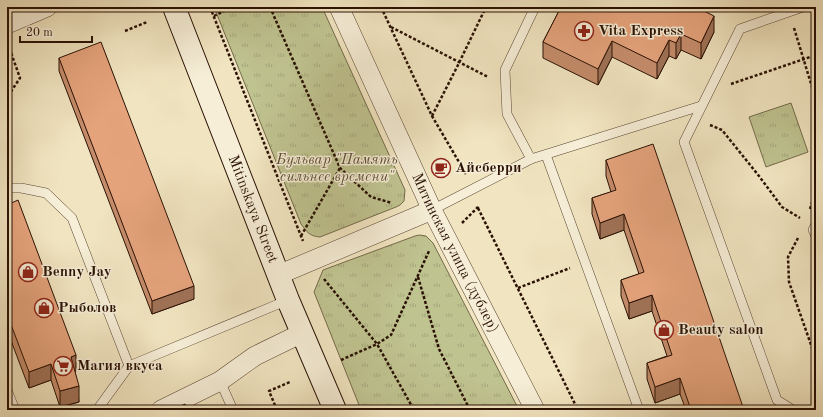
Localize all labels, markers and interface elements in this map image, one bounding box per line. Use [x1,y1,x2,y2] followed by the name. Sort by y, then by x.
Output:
[20,18,92,44] scale bar
[573,20,595,42] pharmacy icon: Vita Express
[598,24,683,39] place label: Vita Express
[26,27,53,39] text: 20 m
[225,153,280,265] street label: Mitinskaya Street
[275,153,398,185] park label: Бульвар "Память сильнее времени"
[430,157,452,179] cafe icon: Айсберри
[455,161,522,176] place label: Айсберри
[409,171,501,335] street label: Митинская улица (дублер)
[17,261,39,283] shop icon: Benny Jay
[42,265,112,280] place label: Benny Jay
[33,297,55,319] shop icon: Рыболов
[58,301,116,316] place label: Рыболов
[653,319,675,341] shop icon: Beauty salon
[678,323,764,338] place label: Beauty salon
[52,355,74,377] supermarket icon: Магия вкуса
[77,359,163,374] place label: Магия вкуса

